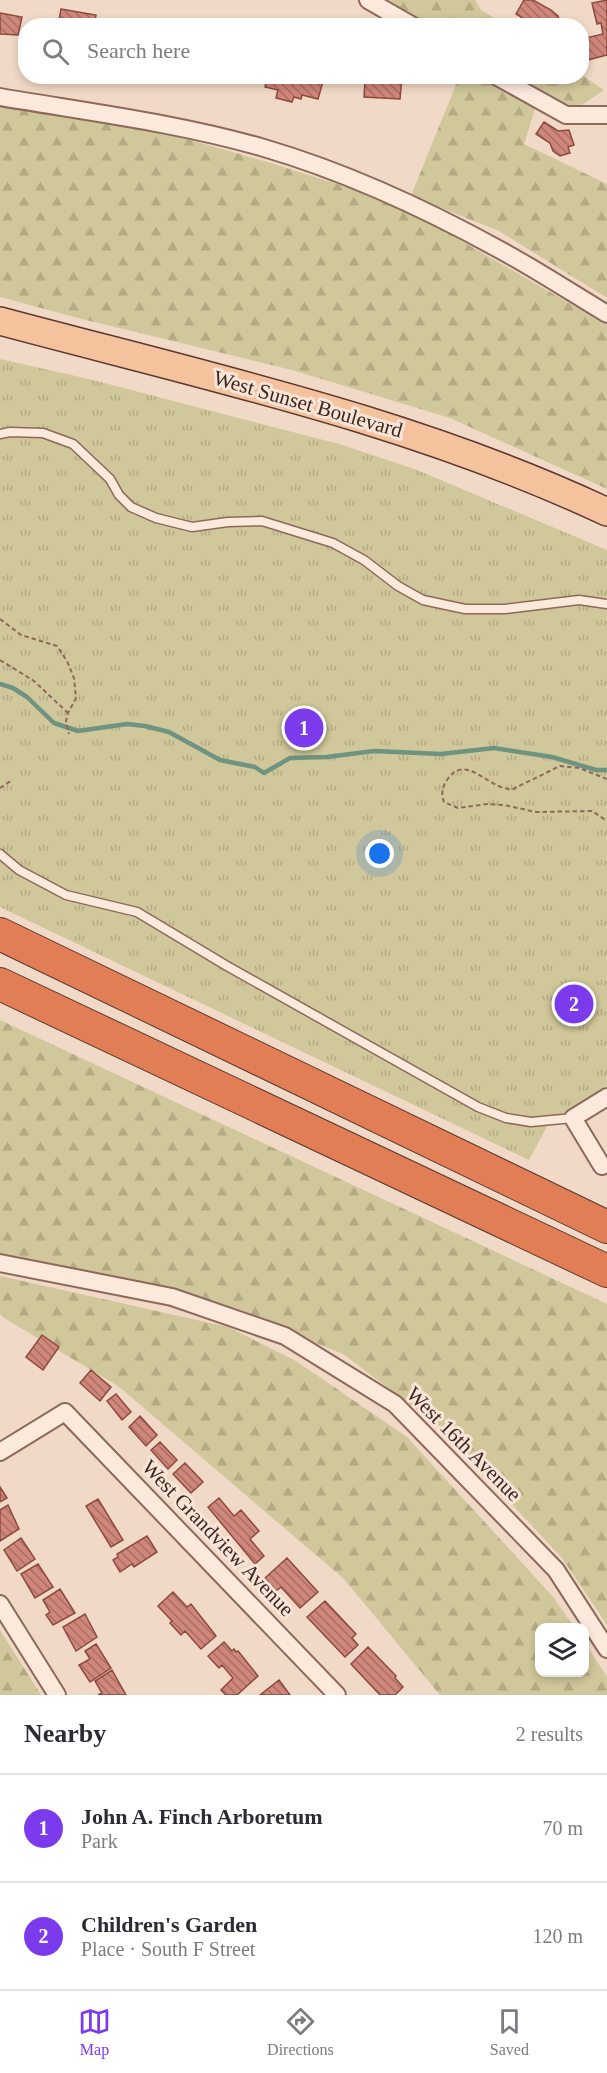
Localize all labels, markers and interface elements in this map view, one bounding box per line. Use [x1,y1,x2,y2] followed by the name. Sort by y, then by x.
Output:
[18,18,589,84] search box
[39,35,72,68] icon: search
[87,38,190,63] text: Search here
[211,366,406,443] street label: West Sunset Boulevard
[284,706,324,750] pin: 1
[365,839,394,868] your location
[554,982,594,1026] pin: 2
[402,1382,526,1506] street label: West 16th Avenue
[137,1455,299,1621] street label: West Grandview Avenue
[535,1623,589,1677] map controls
[535,1623,589,1677] button: layers
[24,1719,106,1748] text: Nearby
[516,1723,583,1745] text: 2 results
[81,1804,323,1829] text: John A. Finch Arboretum
[39,1817,49,1839] text: 1
[542,1817,583,1839] text: 70 m
[81,1830,118,1852] text: Park
[81,1912,257,1937] text: Children's Garden
[39,1925,49,1947] text: 2
[532,1925,583,1947] text: 120 m
[81,1938,255,1960] text: Place · South F Street
[78,2005,111,2059] tab: Map
[267,2005,334,2059] tab: Directions
[490,2005,529,2059] tab: Saved

